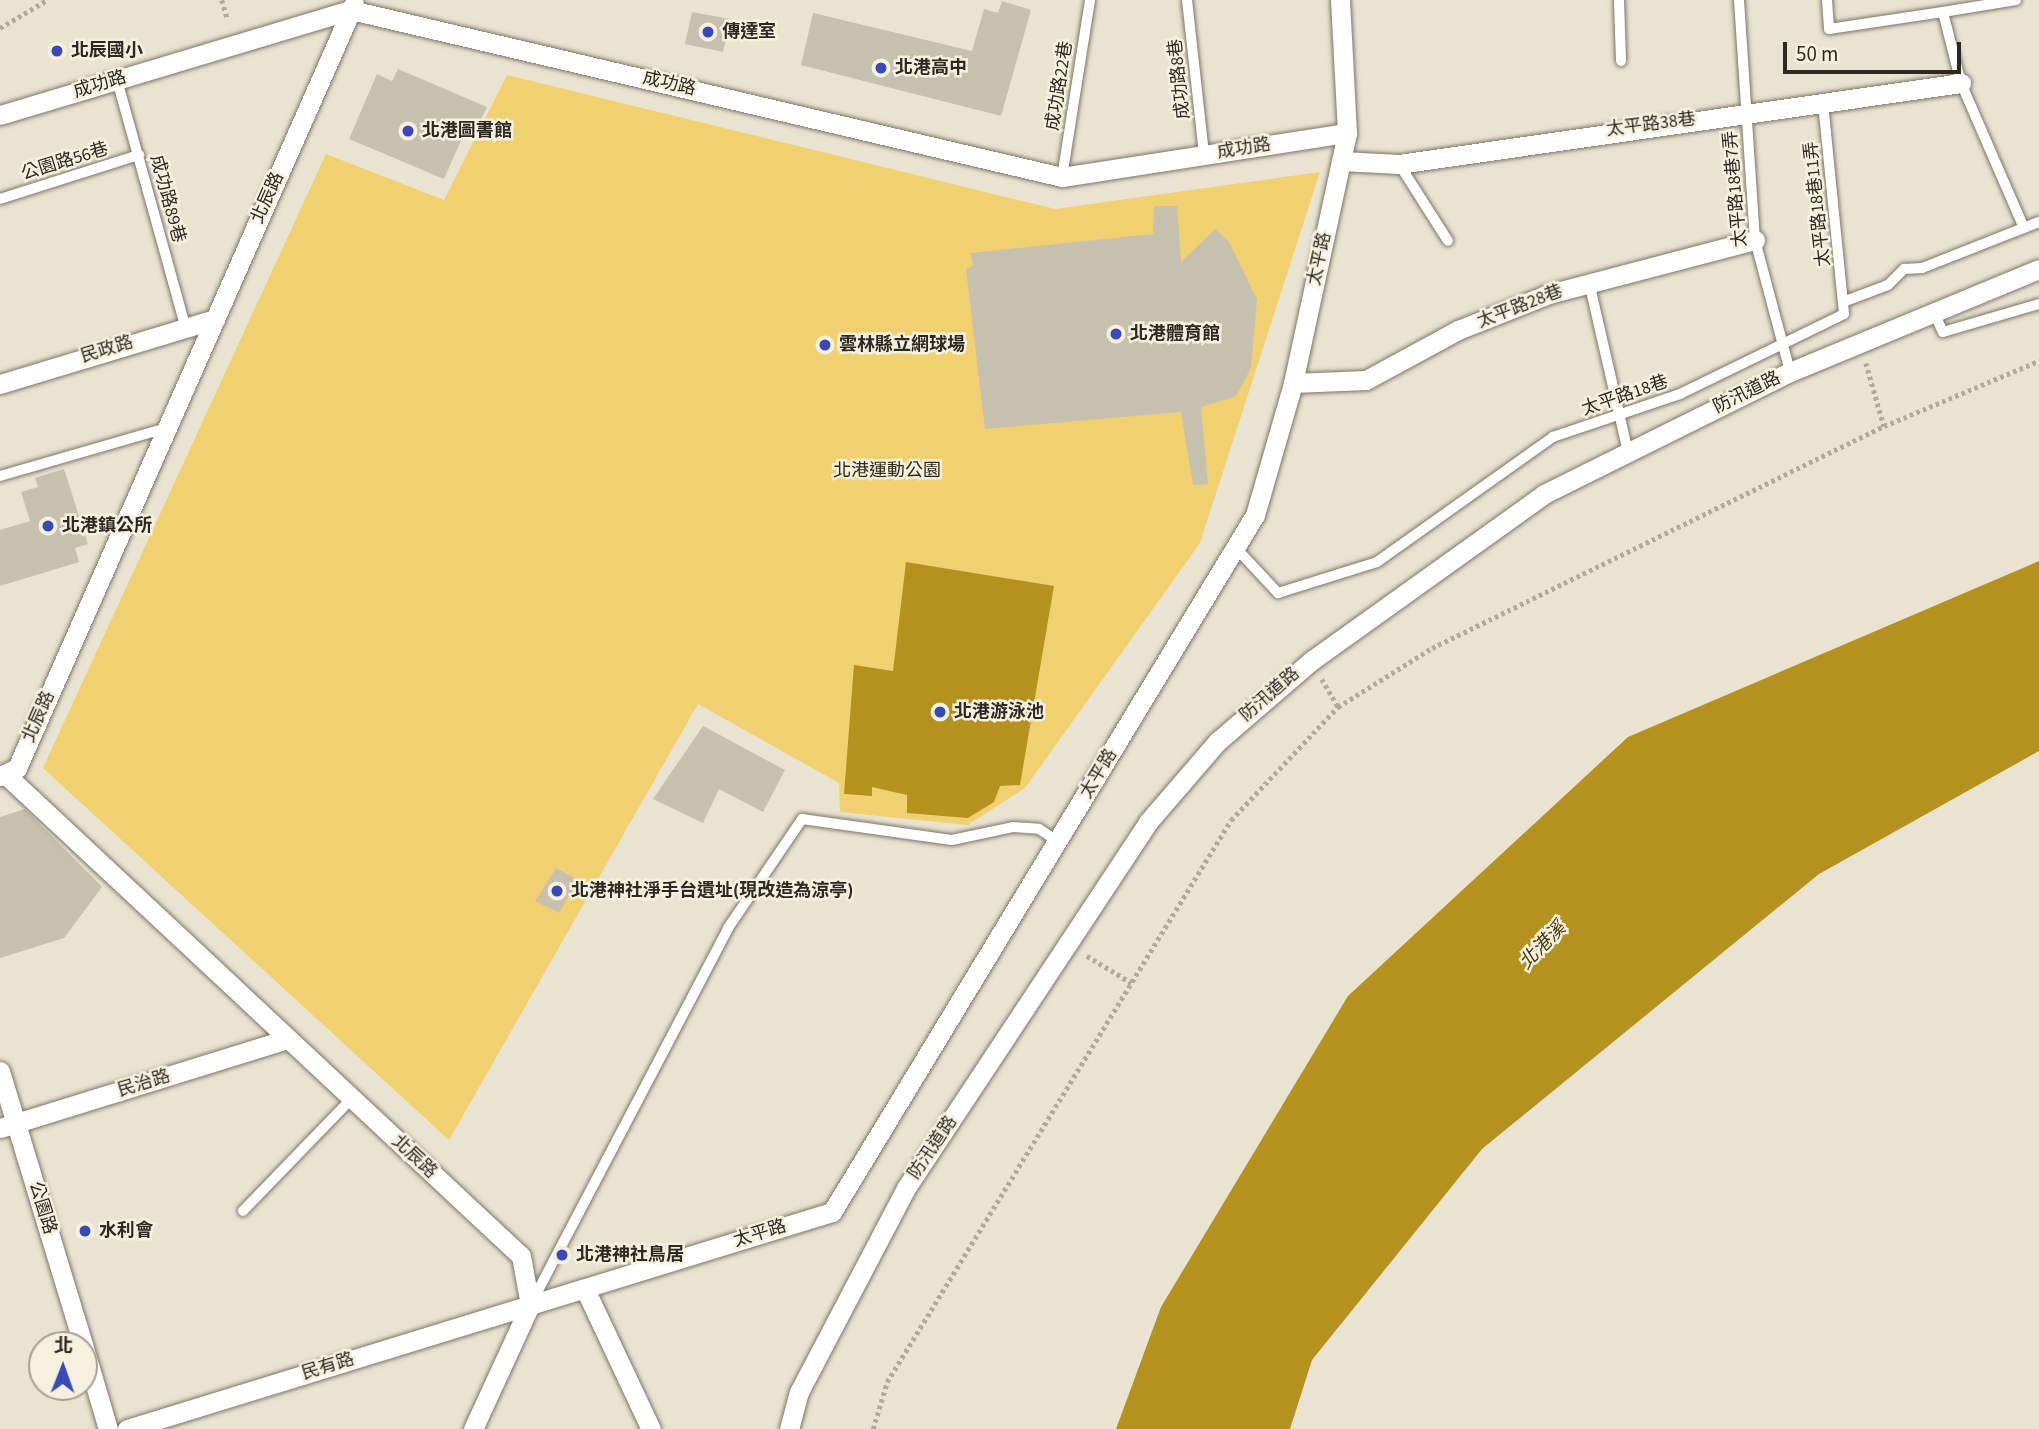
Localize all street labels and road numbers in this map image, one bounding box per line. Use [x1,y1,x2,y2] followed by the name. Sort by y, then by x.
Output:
[1165,38,1195,120] street label: 成功路8巷
[1042,40,1078,132] street label: 成功路22巷
[71,67,129,103] street label: 成功路
[640,67,698,101] street label: 成功路
[1605,109,1697,141] street label: 太平路38巷
[1720,130,1752,248] street label: 太平路18巷7弄
[1216,134,1272,164] street label: 成功路
[19,139,111,185] street label: 公園路56巷
[1801,140,1835,268] street label: 太平路18巷11弄
[145,153,189,245] street label: 成功路89巷
[247,169,289,227] street label: 北辰路
[1304,230,1336,288] street label: 太平路
[1474,281,1566,333] street label: 太平路28巷
[78,332,136,368] street label: 民政路
[1710,368,1784,418] street label: 防汛道路
[1579,371,1671,421] street label: 太平路18巷
[1236,663,1304,727] street label: 防汛道路
[18,688,60,746] street label: 北辰路
[1076,745,1122,803] street label: 太平路
[115,1066,173,1102] street label: 民治路
[904,1112,962,1184] street label: 防汛道路
[387,1131,441,1183] street label: 北辰路
[24,1179,60,1237] street label: 公園路
[731,1216,789,1252] street label: 太平路
[299,1349,357,1385] street label: 民有路

